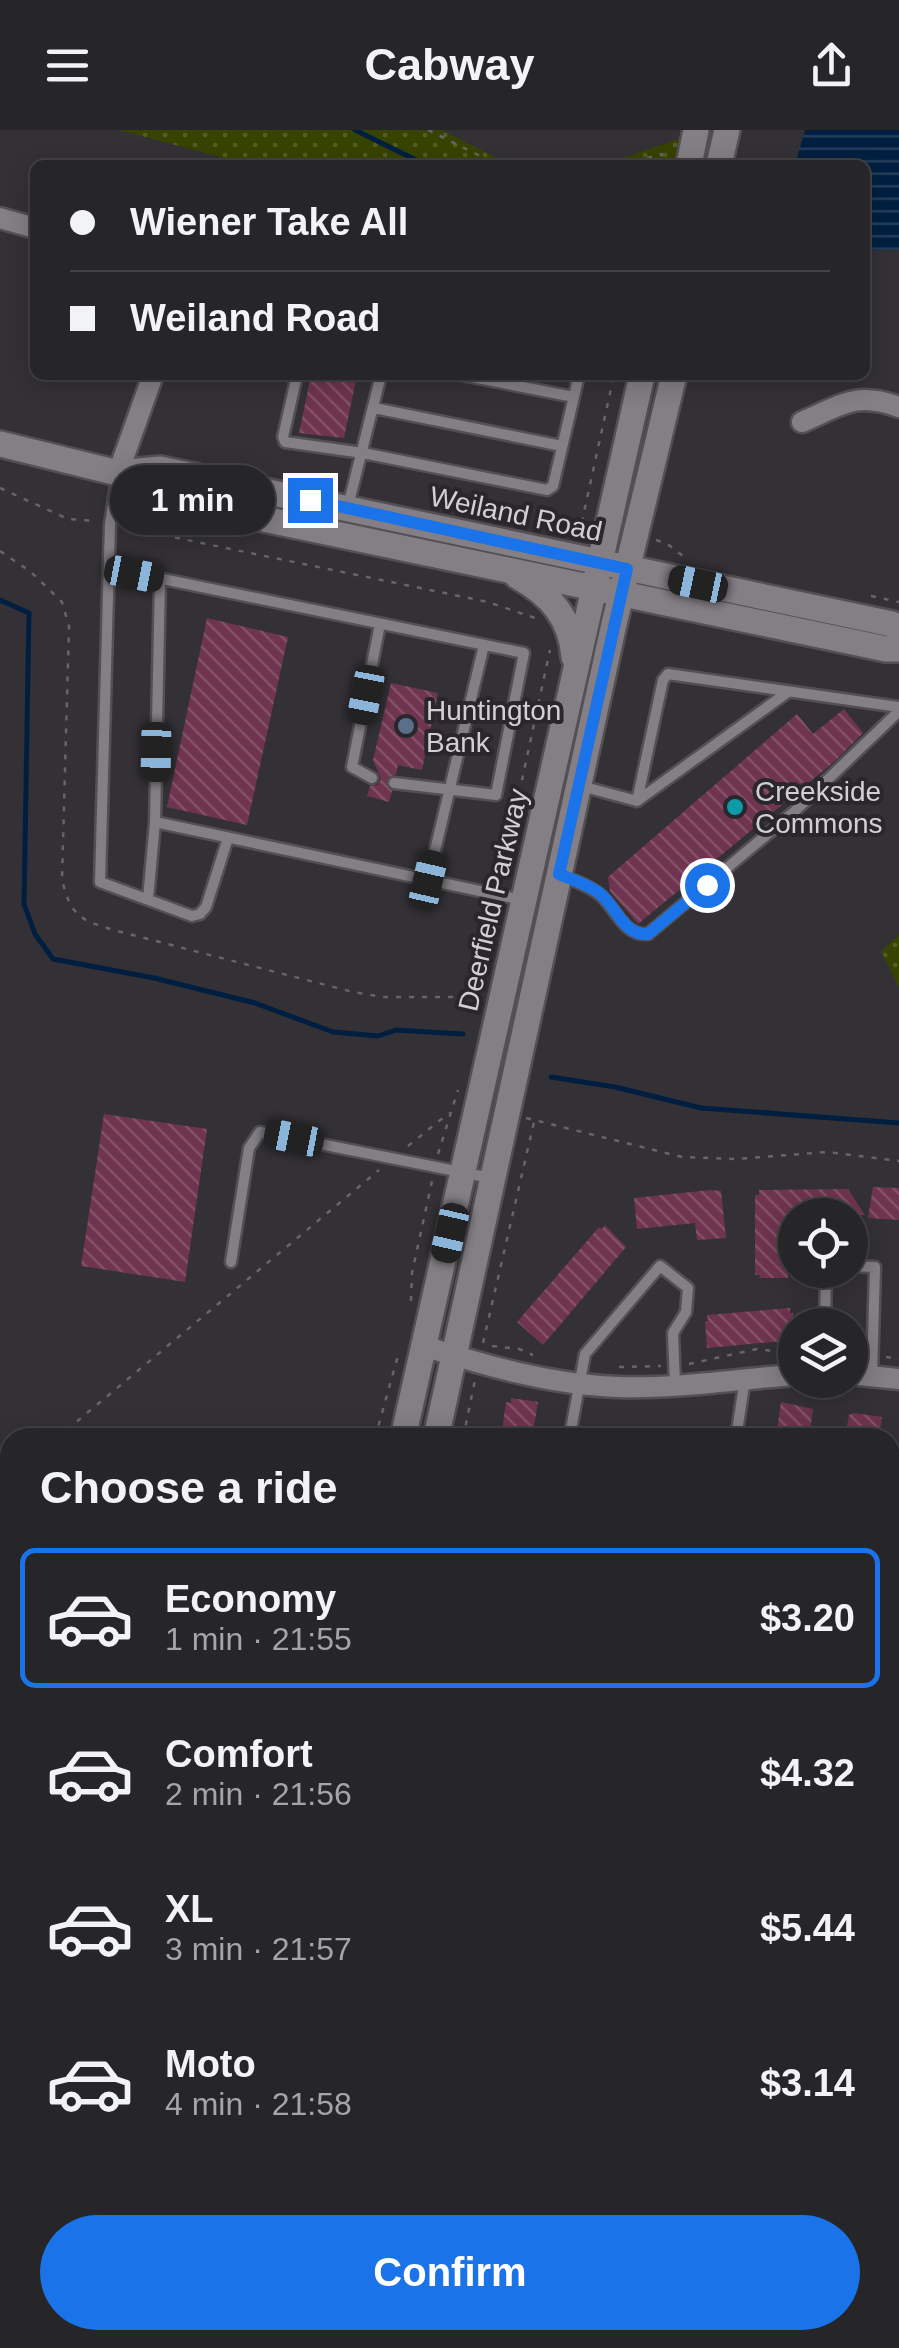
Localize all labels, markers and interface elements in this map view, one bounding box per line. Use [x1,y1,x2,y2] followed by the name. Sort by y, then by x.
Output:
[40,38,95,93] icon: menu
[804,38,859,93] icon: share
[364,39,535,90] text: Cabway
[130,201,408,243] text: Wiener Take All
[130,297,381,339] text: Weiland Road
[110,465,275,535] callout: 1 min
[288,478,333,523] route end
[427,481,605,547] street label: Weiland Road
[151,482,234,518] text: 1 min
[102,554,166,594] car
[666,563,730,605] car
[346,663,386,727] car
[426,695,561,758] place label: Huntington Bank
[395,715,417,737] marker: Huntington Bank
[140,722,172,782] car
[755,776,883,839] place label: Creekside Commons
[452,786,534,1014] street label: Deerfield Parkway
[724,796,746,818] marker: Creekside Commons
[407,847,449,913] car
[685,863,730,908] route start
[262,1118,326,1158] car
[778,1198,868,1398] map controls
[778,1198,868,1288] button: locate
[429,1200,471,1266] car
[778,1308,868,1398] button: layers
[40,1462,338,1513] text: Choose a ride
[45,1573,135,1663] icon: car
[165,1578,336,1620] text: Economy
[760,1597,855,1639] text: $3.20
[165,1621,352,1657] text: 1 min · 21:55
[45,1728,135,1818] icon: car
[165,1733,313,1775] text: Comfort
[760,1752,855,1794] text: $4.32
[165,1776,352,1812] text: 2 min · 21:56
[45,1883,135,1973] icon: car
[165,1888,214,1930] text: XL
[760,1907,855,1949] text: $5.44
[165,1931,352,1967] text: 3 min · 21:57
[45,2038,135,2128] icon: car
[165,2043,256,2085] text: Moto
[760,2062,855,2104] text: $3.14
[165,2086,352,2122] text: 4 min · 21:58
[40,2215,860,2330] button: Confirm

